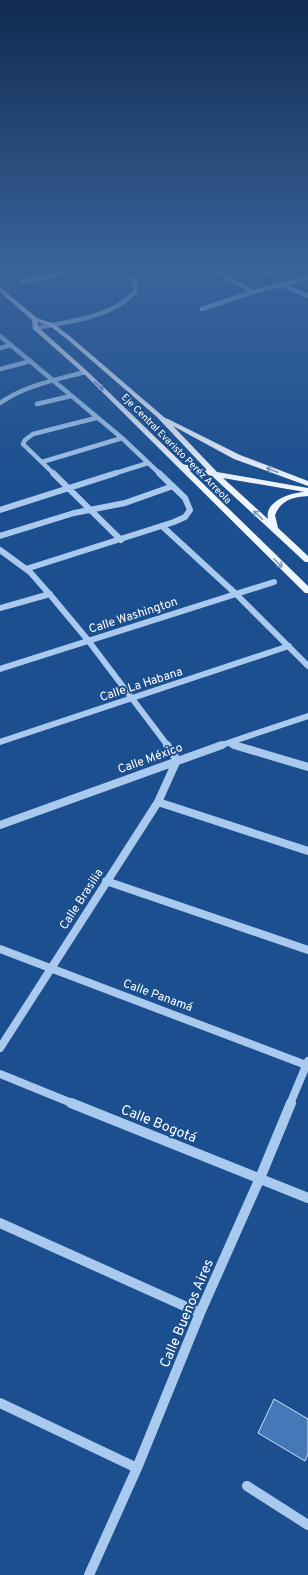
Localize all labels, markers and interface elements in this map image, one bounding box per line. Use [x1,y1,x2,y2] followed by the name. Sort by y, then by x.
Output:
[94,381,104,391] one-way arrow
[118,391,234,507] street label: Eje Central Evaristo Peréz Arreola
[266,466,278,474] one-way arrow
[253,510,263,520] one-way arrow
[273,558,283,568] one-way arrow
[87,594,180,638] street label: Calle Washington
[98,664,185,706] street label: Calle La Habana
[116,740,185,778] street label: Calle México
[56,866,107,933] street label: Calle Brasilia
[121,976,195,1016] street label: Calle Panamá
[118,1102,199,1147] street label: Calle Bogotá
[157,1257,218,1370] street label: Calle Buenos Aires

